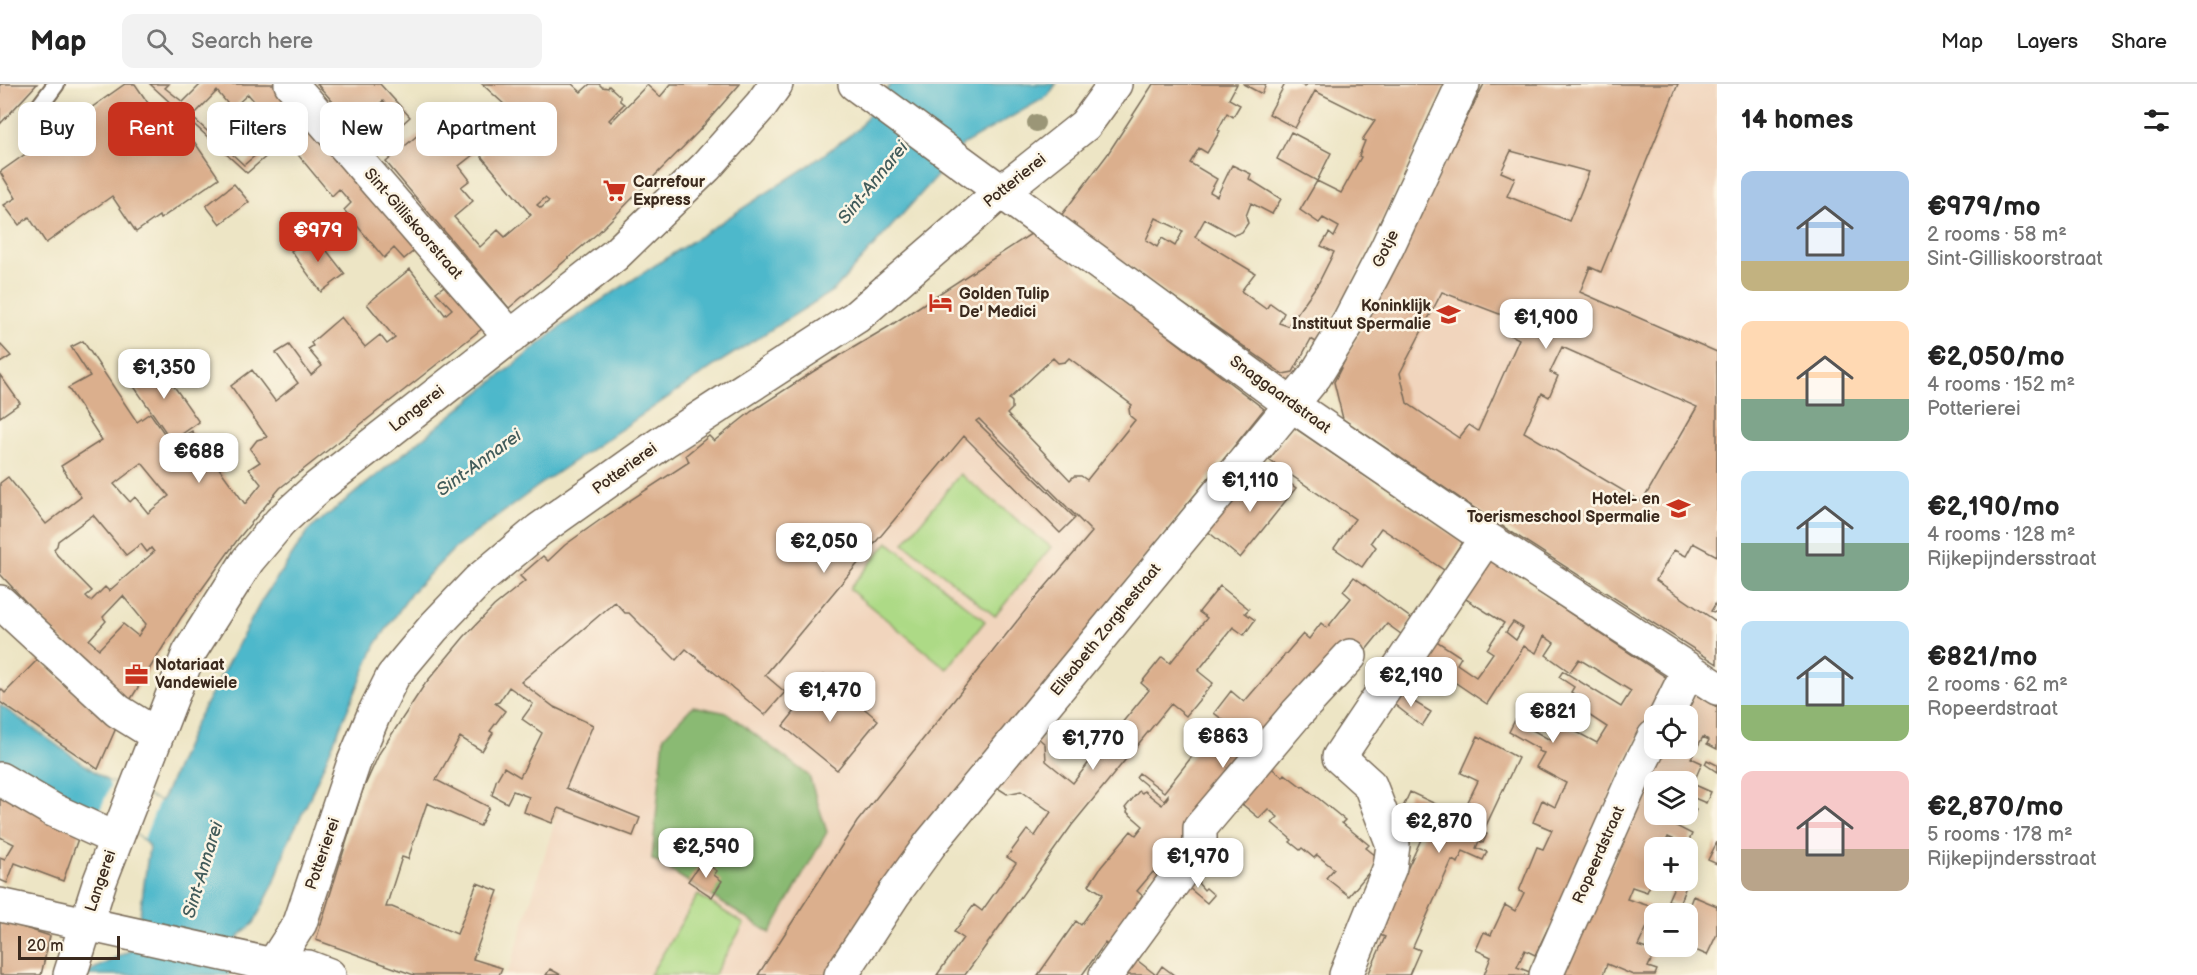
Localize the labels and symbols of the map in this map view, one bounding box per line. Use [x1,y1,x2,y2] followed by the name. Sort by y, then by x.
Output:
[833,137,913,228] water label: Sint-Annarei
[980,150,1050,212] street label: Potterierei
[360,165,466,283] street label: Sint-Gilliskoorstraat
[633,173,706,210] place label: Carrefour Express
[602,178,628,204] supermarket icon: Carrefour Express
[282,212,354,263] pin: €979
[1369,227,1403,271] street label: Gotje
[959,285,1049,322] place label: Golden Tulip De' Medici
[928,290,954,316] hotel icon: Golden Tulip De' Medici
[1292,297,1432,334] place label: Koninklijk Instituut Spermalie
[1497,299,1595,350] pin: €1,900
[1436,302,1462,328] school or university icon: Koninklijk Instituut Spermalie
[115,349,213,400] pin: €1,350
[1226,352,1334,438] street label: Snaggaardstraat
[386,382,448,436] street label: Langerei
[433,425,526,501] water label: Sint-Annarei
[163,433,235,484] pin: €688
[589,439,661,499] street label: Potterierei
[1201,462,1299,513] pin: €1,110
[1467,490,1660,527] place label: Hotel- en Toerismeschool Spermalie
[1665,495,1691,521] school or university icon: Hotel- en Toerismeschool Spermalie
[775,523,873,574] pin: €2,050
[1047,560,1165,700] street label: Elisabeth Zorghestraat
[155,656,237,693] place label: Notariaat Vandewiele
[1362,657,1460,708] pin: €2,190
[124,661,150,687] office icon: Notariaat Vandewiele
[781,672,879,723] pin: €1,470
[1517,693,1589,744] pin: €821
[1187,718,1259,769] pin: €863
[1044,720,1142,771] pin: €1,770
[1390,803,1488,854] pin: €2,870
[1569,803,1629,907] street label: Ropeerdstraat
[302,816,344,892] street label: Potterierei
[178,818,228,921] water label: Sint-Annarei
[657,828,755,879] pin: €2,590
[1149,838,1247,889] pin: €1,970
[82,848,120,914] street label: Langerei
[18,933,120,960] scale bar

